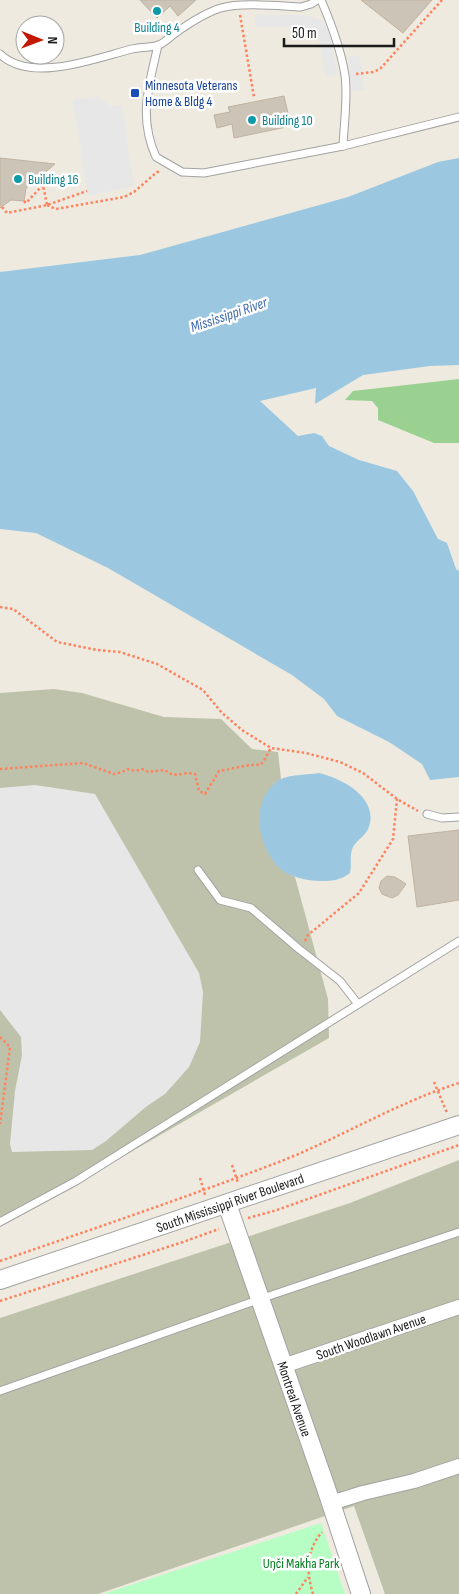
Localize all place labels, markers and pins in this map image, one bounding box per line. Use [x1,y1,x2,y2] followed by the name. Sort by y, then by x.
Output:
[151,5,163,17] marker: Building 4
[134,19,180,36] place label: Building 4
[145,77,238,110] place label: Minnesota Veterans Home & Bldg 4
[129,87,141,99] marker: Minnesota Veterans Home & Bldg 4
[262,112,313,129] place label: Building 10
[246,114,258,126] marker: Building 10
[28,171,79,188] place label: Building 16
[12,173,24,185] marker: Building 16

